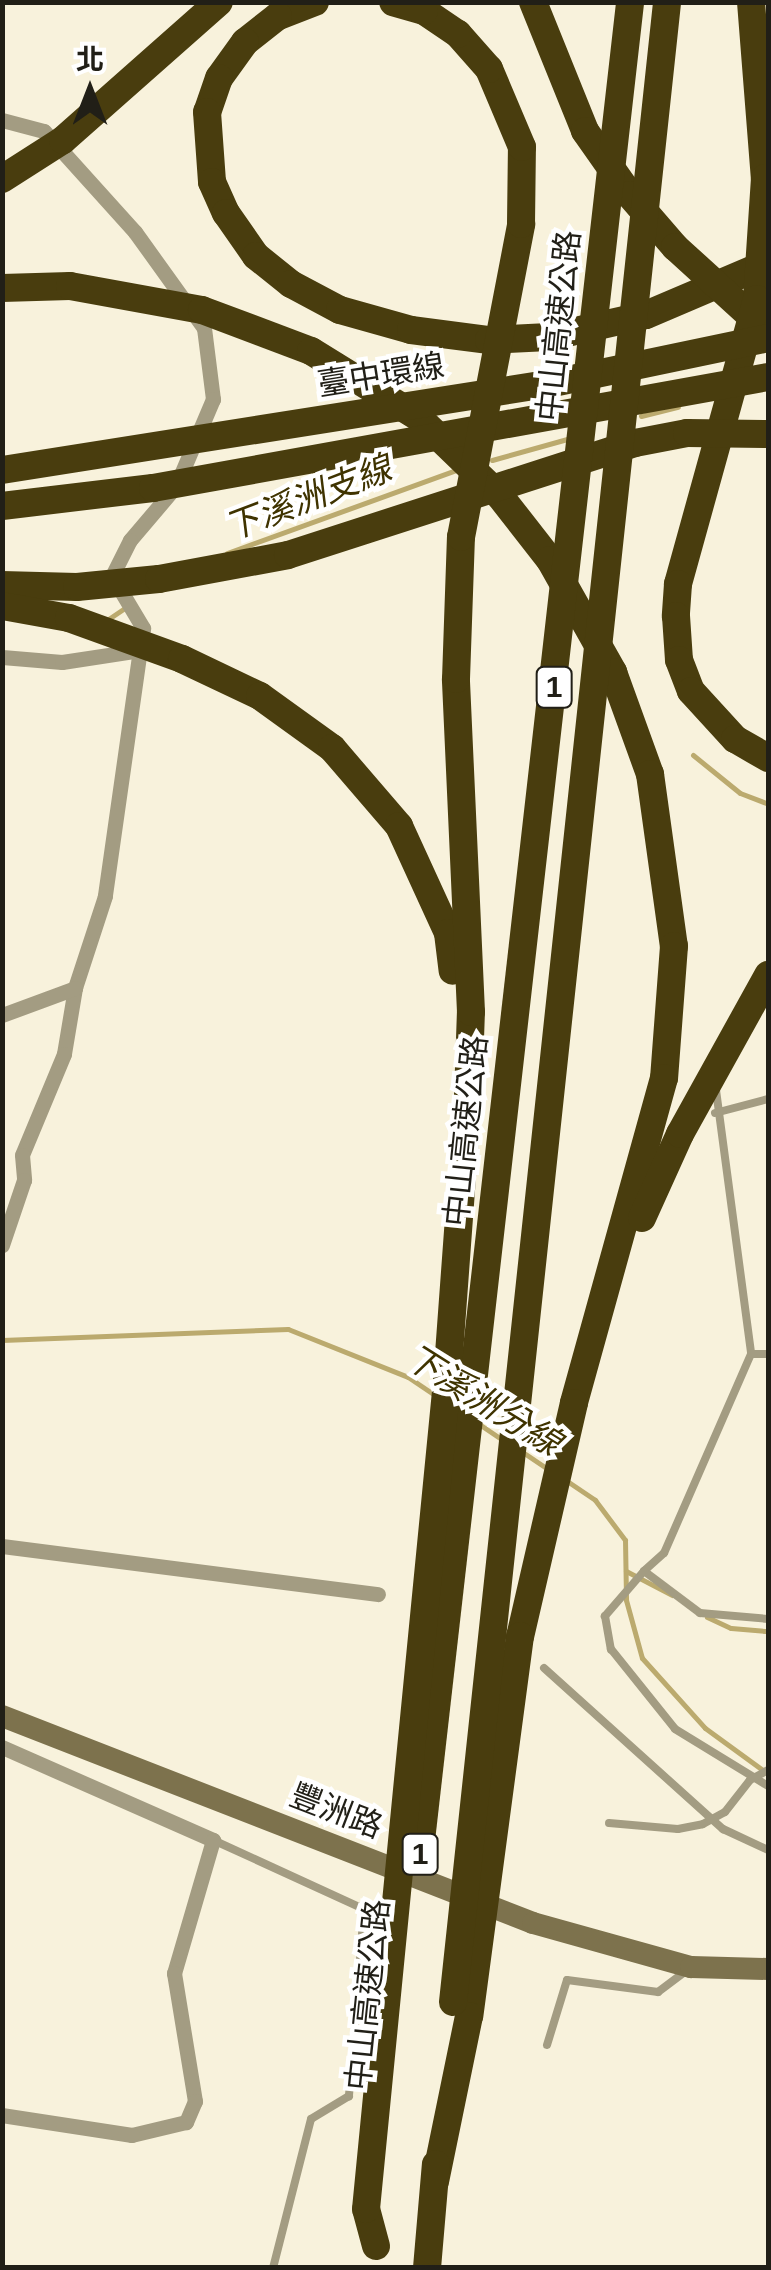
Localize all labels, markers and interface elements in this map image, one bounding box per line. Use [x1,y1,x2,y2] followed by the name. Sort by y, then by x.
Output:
[40,40,140,140] north arrow
[76,44,104,75] text: 北
[530,229,588,423] street label: 中山高速公路
[315,346,447,404] street label: 臺中環線
[219,447,397,549] water label: 下溪洲支線
[534,662,574,712] road number: 1
[437,1034,495,1228] street label: 中山高速公路
[398,1336,568,1464] water label: 下溪洲分線
[284,1776,388,1846] street label: 豐洲路
[400,1829,440,1879] road number: 1
[339,1898,397,2092] street label: 中山高速公路

